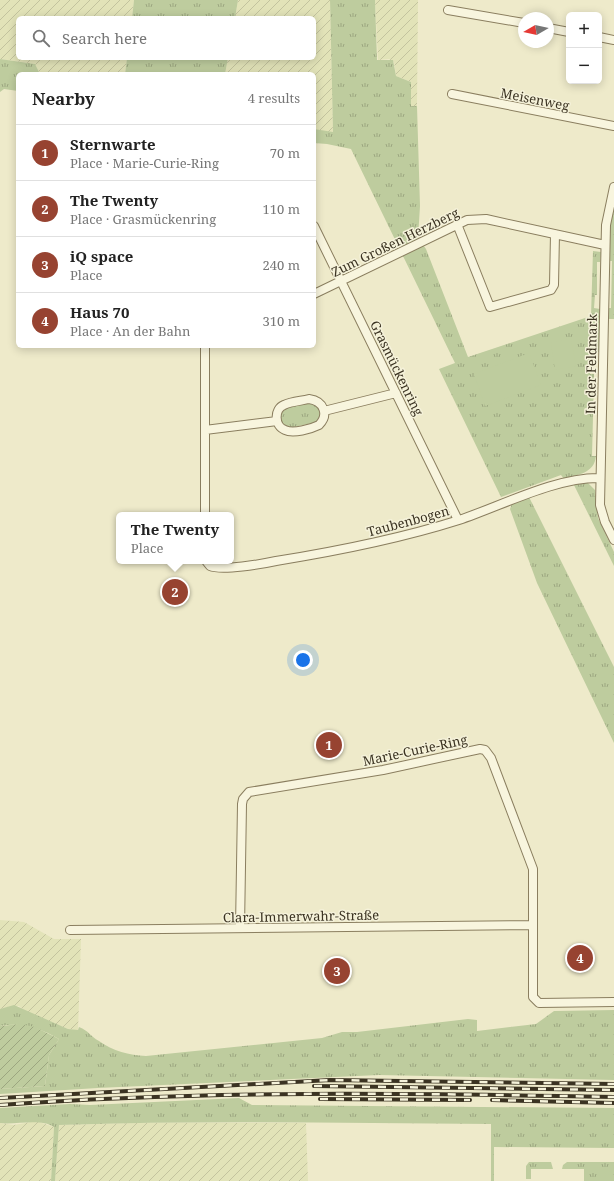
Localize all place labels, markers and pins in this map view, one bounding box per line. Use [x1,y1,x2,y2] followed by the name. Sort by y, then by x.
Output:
[162,577,188,607] pin: 2
[316,730,342,760] pin: 1
[567,943,593,973] pin: 4
[324,956,350,986] pin: 3

